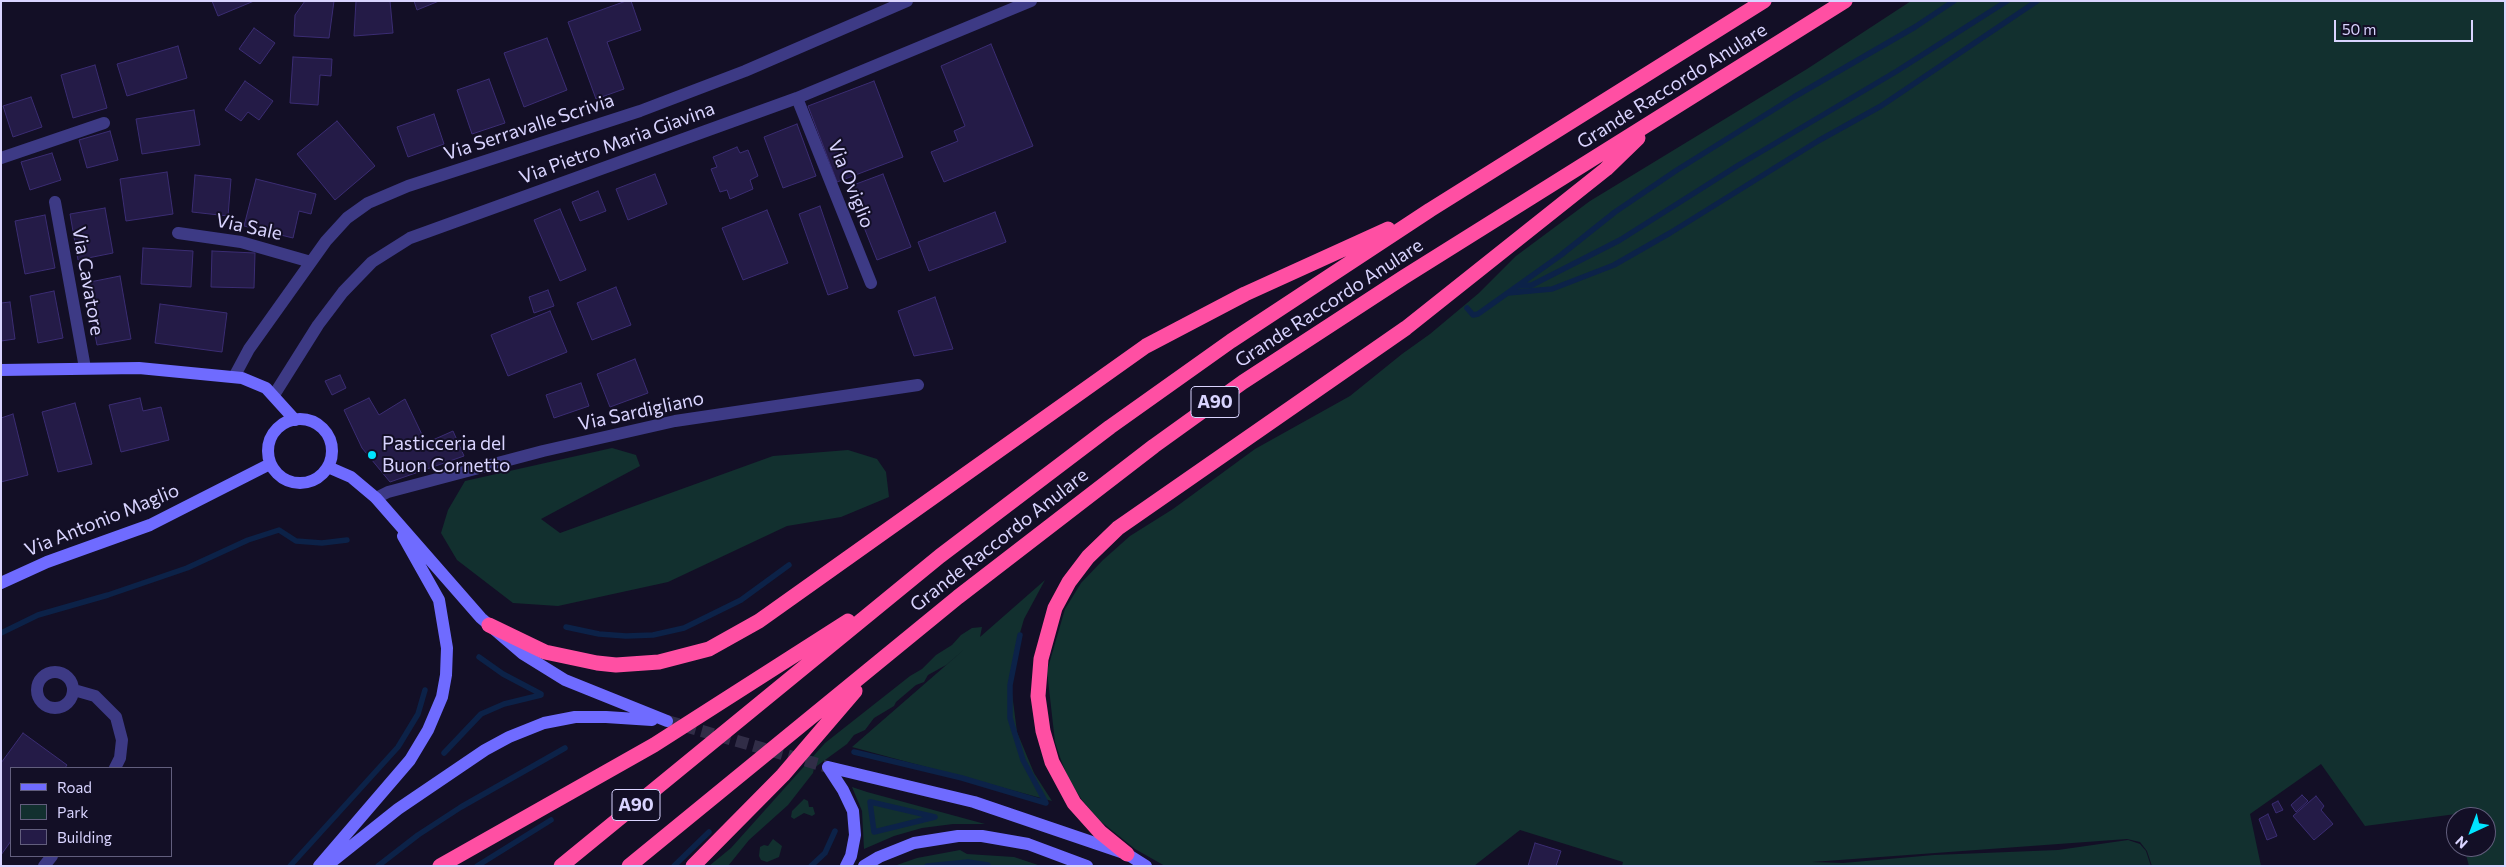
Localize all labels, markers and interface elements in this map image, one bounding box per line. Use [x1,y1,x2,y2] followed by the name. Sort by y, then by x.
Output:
[2336,10,2475,42] scale bar
[1573,18,1771,154] street label: Grande Raccordo Anulare
[2342,20,2376,38] text: 50 m
[441,89,617,165] street label: Via Serravalle Scrivia
[516,97,718,189] street label: Via Pietro Maria Giavina
[823,137,879,231] street label: Via Oviglio
[214,209,284,245] street label: Via Sale
[67,225,109,337] street label: Via Cavatore
[1231,234,1427,372] street label: Grande Raccordo Anulare
[576,387,706,435] street label: Via Sardigliano
[1191,387,1239,418] road number: A90
[382,433,510,477] place label: Pasticceria del Buon Cornetto
[366,449,378,461] marker: Pasticceria del Buon Cornetto
[906,463,1092,617] street label: Grande Raccordo Anulare
[21,479,183,561] street label: Via Antonio Maglio
[10,767,172,857] legend
[57,778,92,796] text: Road
[612,790,660,820] road number: A90
[57,803,88,821] text: Park
[2446,807,2496,857] north arrow
[57,828,112,846] text: Building
[2451,833,2471,852] text: N

